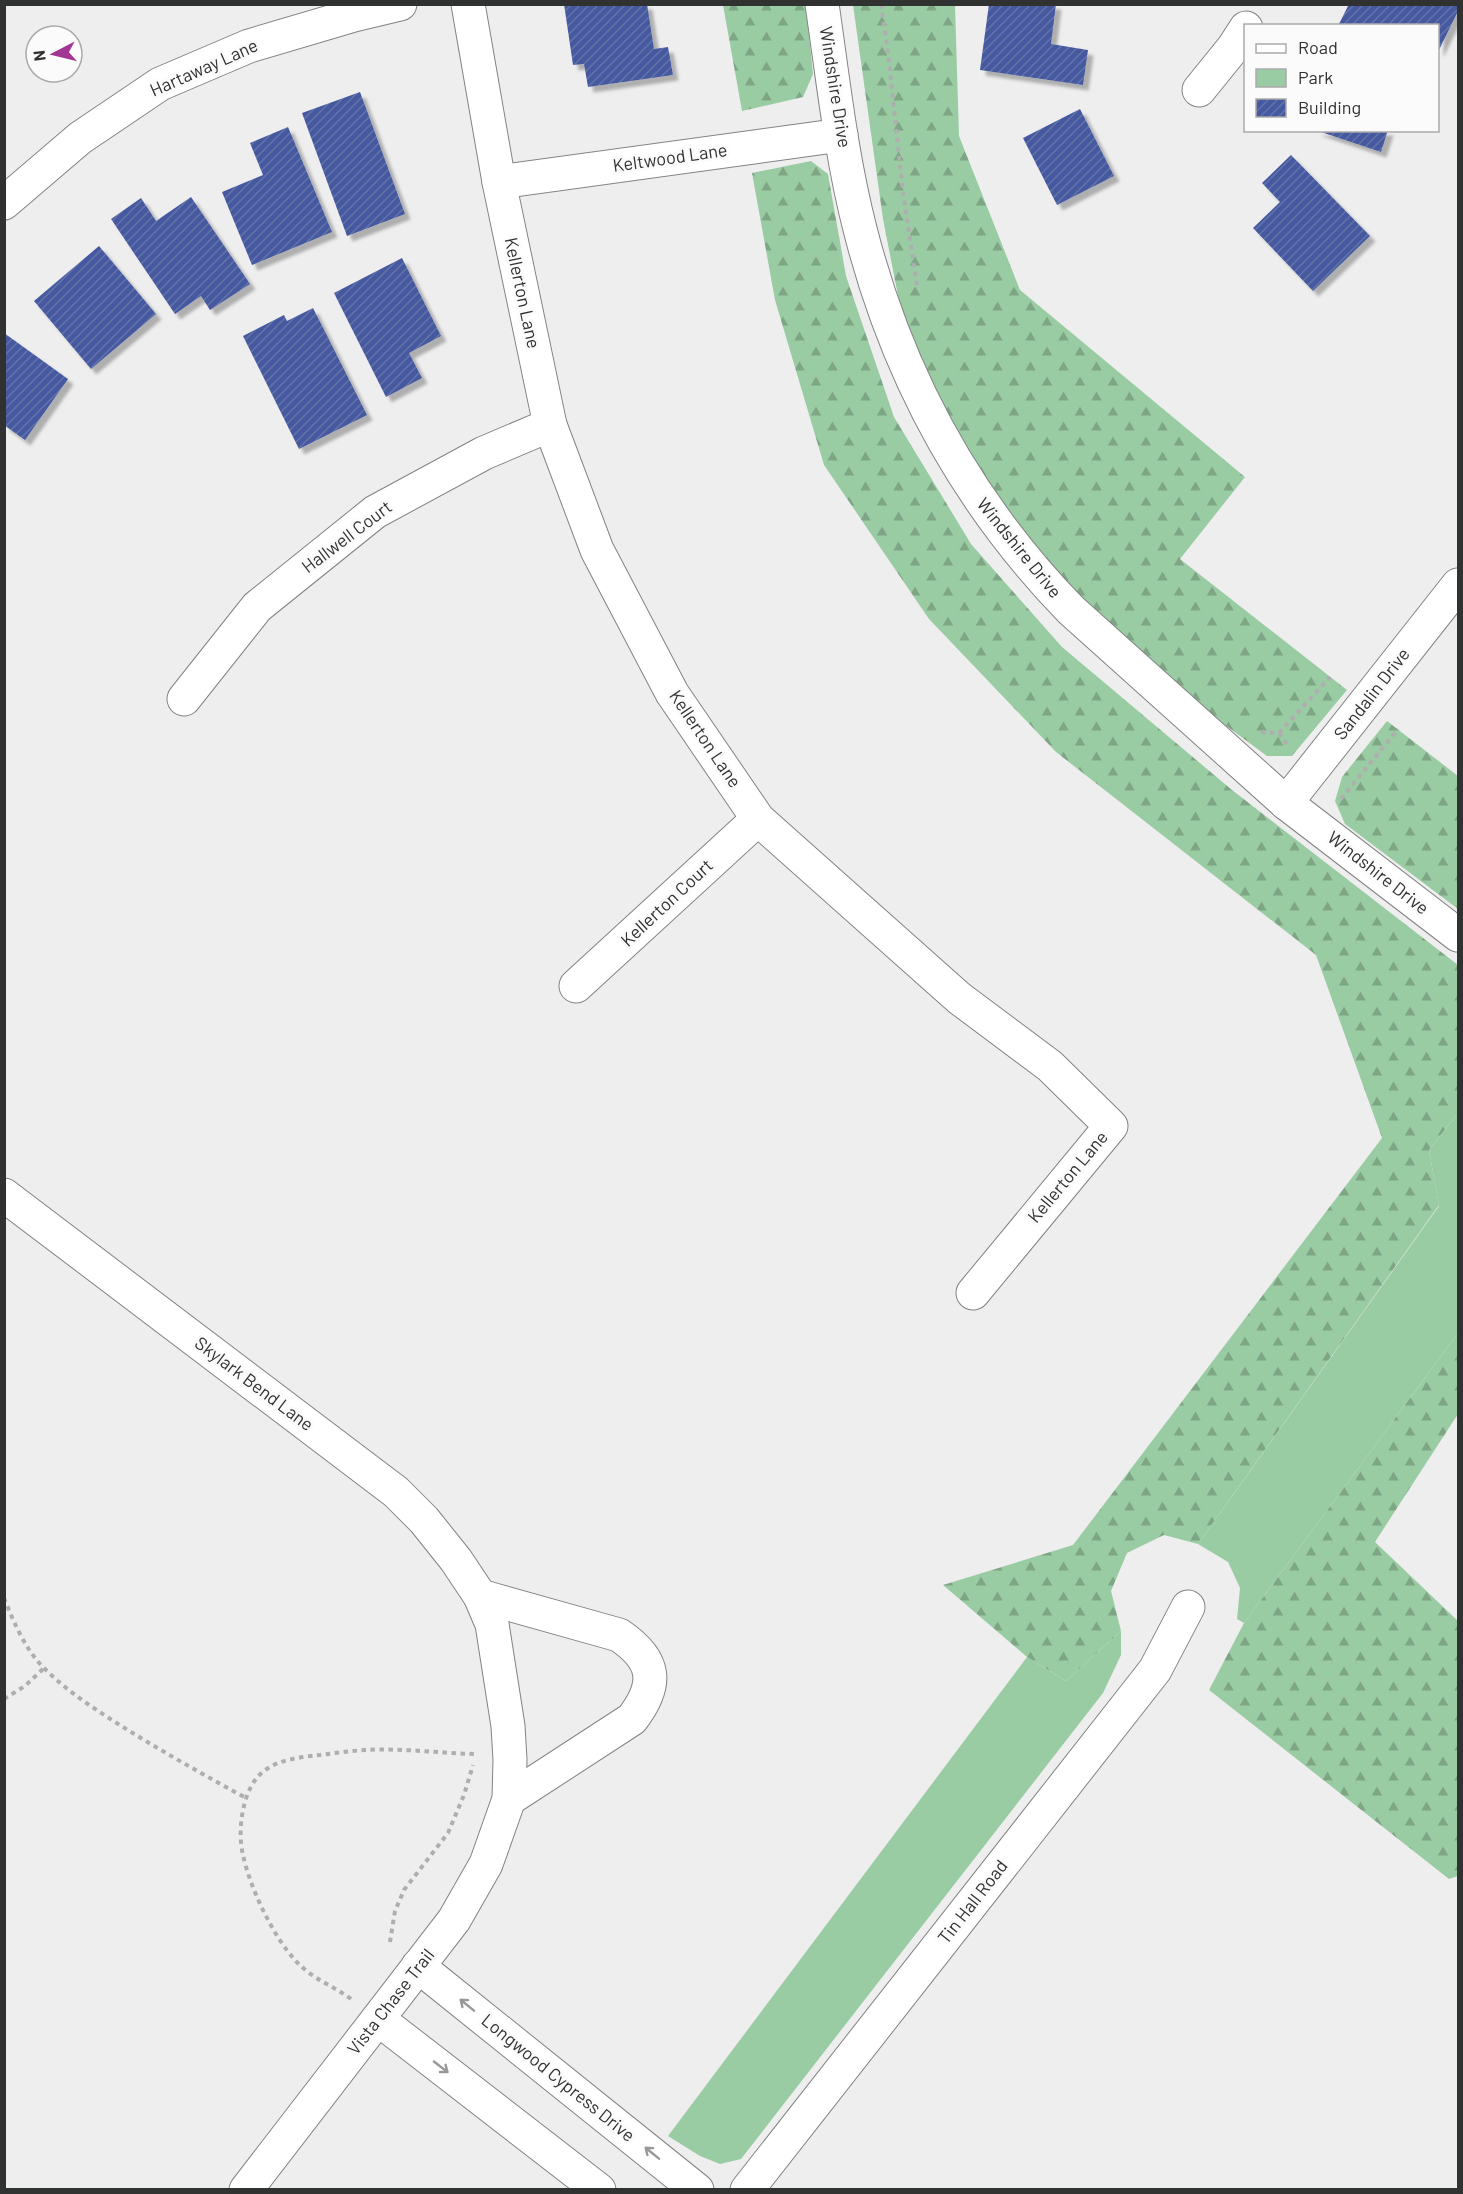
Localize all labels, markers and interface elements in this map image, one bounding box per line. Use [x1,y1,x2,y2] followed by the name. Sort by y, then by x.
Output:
[24,24,84,84] north arrow
[1244,24,1439,132] legend
[816,25,856,149] street label: Windshire Drive
[146,33,261,101] street label: Hartaway Lane
[1298,36,1338,58] text: Road
[29,49,49,62] text: N
[1298,66,1333,88] text: Park
[1298,96,1361,118] text: Building
[611,138,728,176] street label: Keltwood Lane
[500,235,545,350] street label: Kellerton Lane
[973,493,1067,602] street label: Windshire Drive
[297,495,396,577] street label: Hallwell Court
[1329,643,1414,744] street label: Sandalin Drive
[665,685,747,791] street label: Kellerton Lane
[1324,826,1434,919] street label: Windshire Drive
[616,854,717,951] street label: Kellerton Court
[1022,1126,1112,1227] street label: Kellerton Lane
[191,1331,318,1435] street label: Skylark Bend Lane
[933,1855,1012,1948] street label: Tin Hall Road
[342,1944,438,2059] street label: Vista Chase Trail
[459,1998,475,2011] one-way arrow
[478,2009,640,2146] street label: Longwood Cypress Drive
[433,2061,449,2074] one-way arrow
[644,2146,660,2159] one-way arrow

